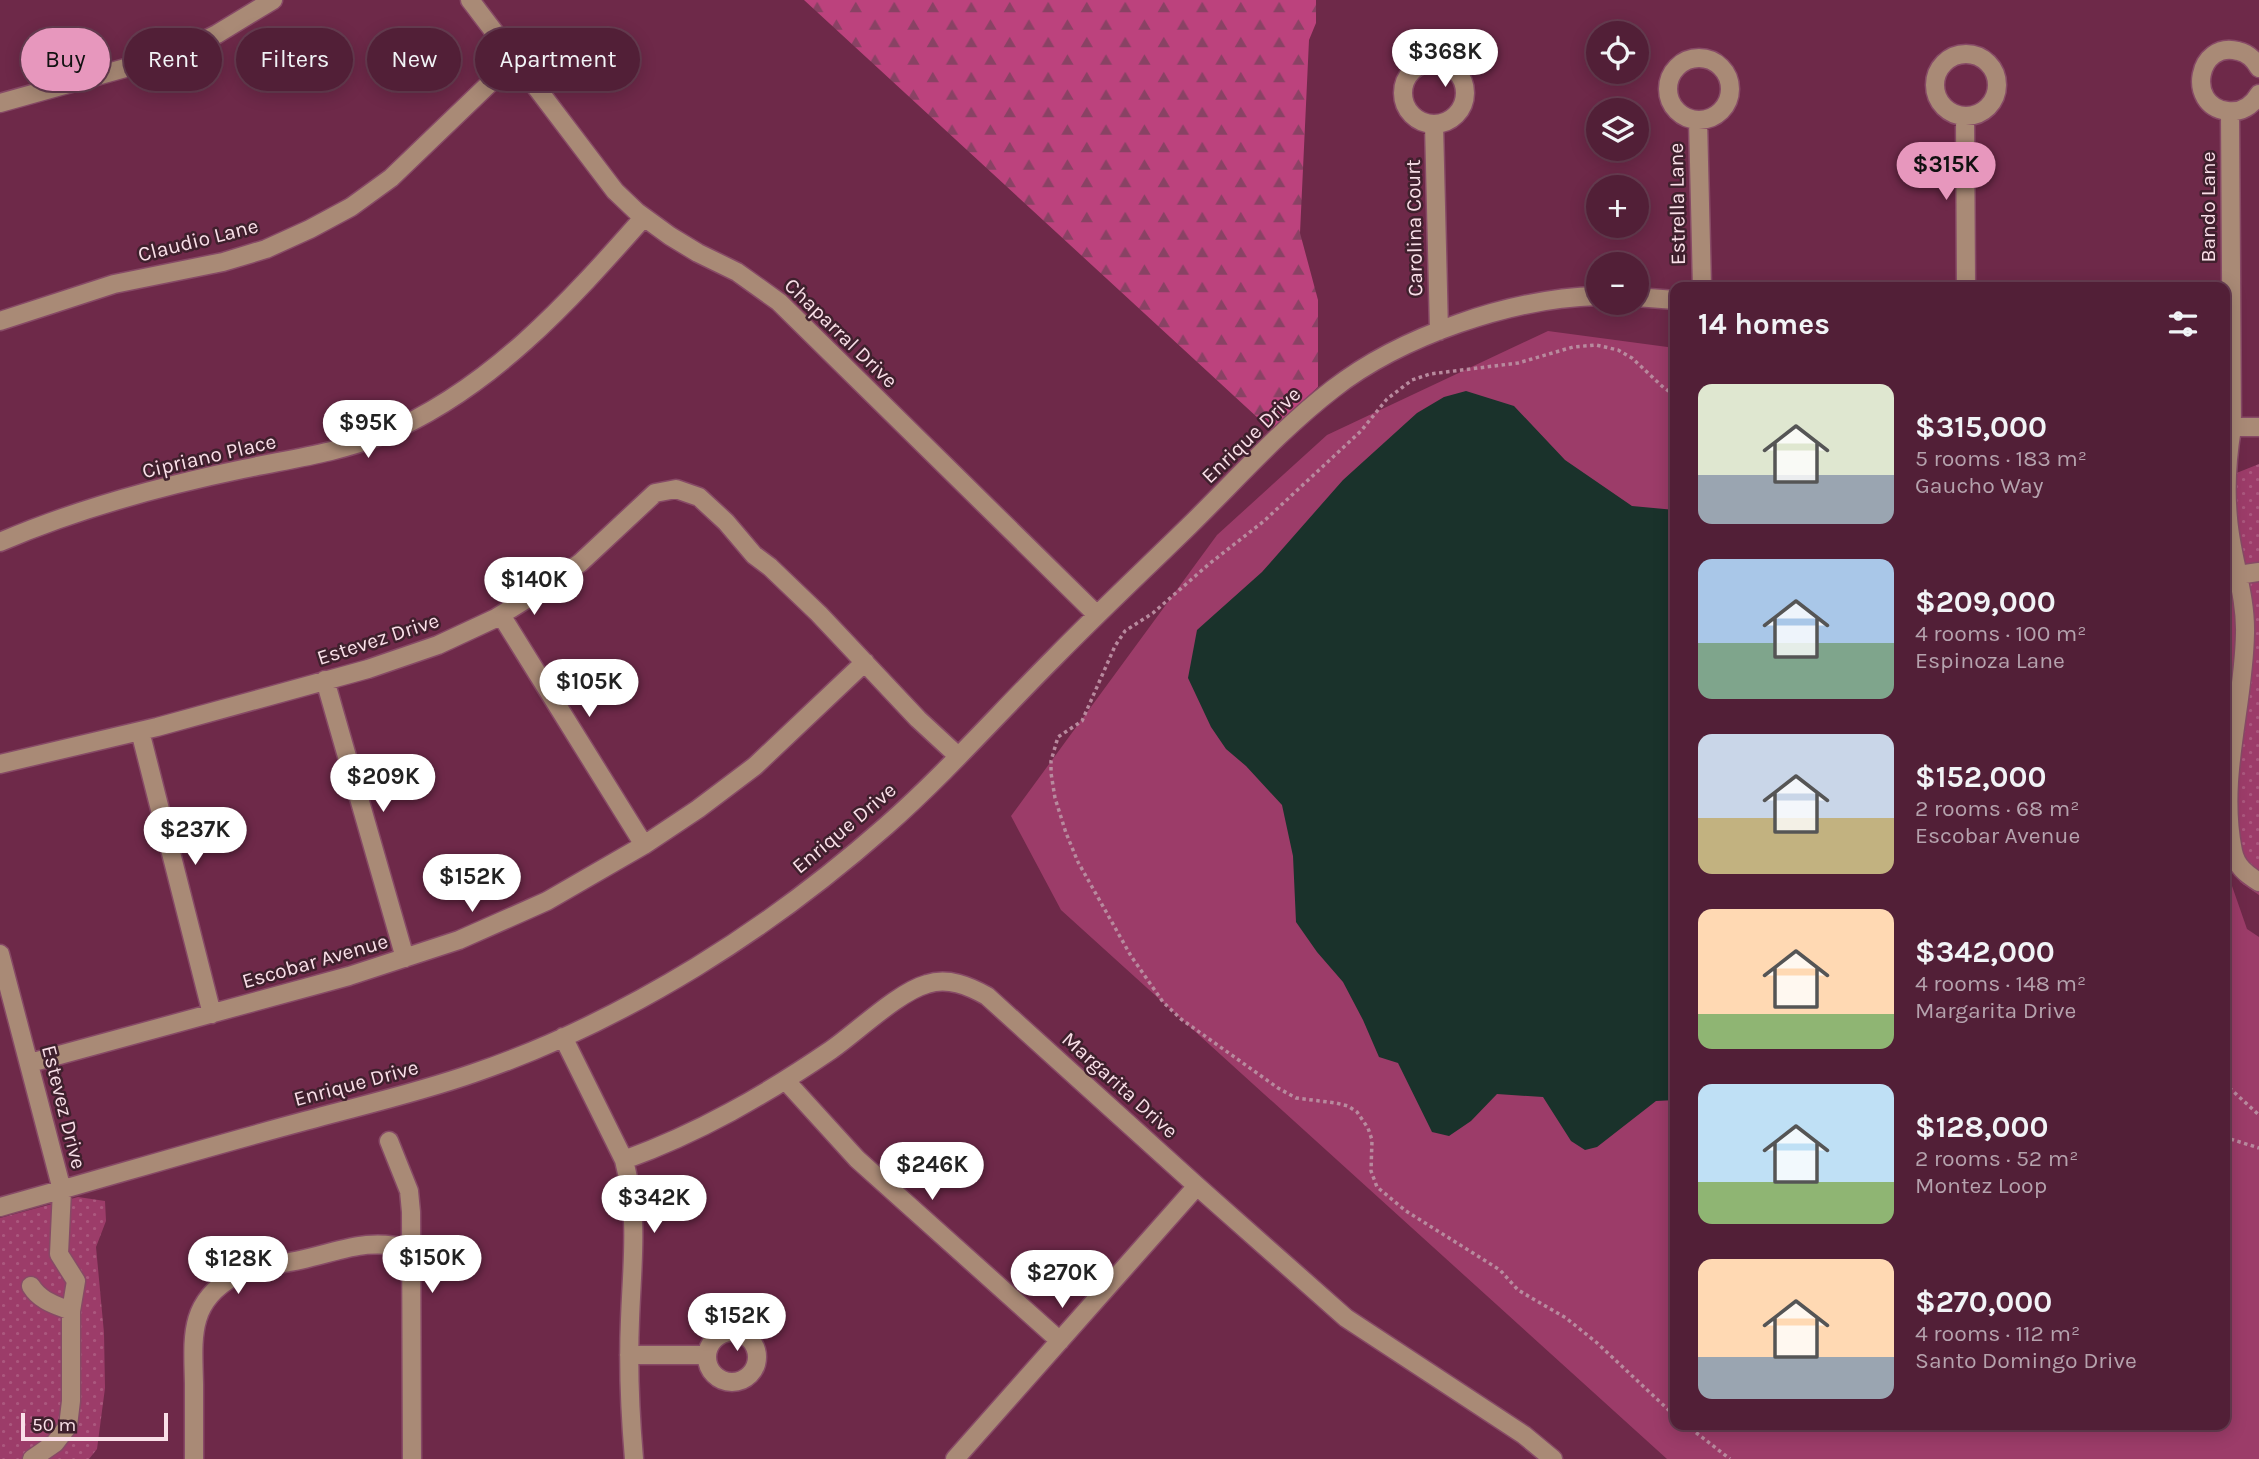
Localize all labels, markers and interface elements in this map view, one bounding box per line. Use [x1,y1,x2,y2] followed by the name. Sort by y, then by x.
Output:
[1586,21,1649,315] map controls
[1586,21,1649,84] button: locate
[21,28,110,91] chip: Buy
[124,28,222,91] chip: Rent
[236,28,353,91] chip: Filters
[367,28,461,91] chip: New
[475,28,640,91] chip: Apartment
[1396,29,1494,89] pin: $368K
[1408,38,1482,65] text: $368K
[1586,98,1649,161] button: layers
[1897,142,1995,202] pin: $315K
[1664,143,1690,265] street label: Estrella Lane
[1913,151,1979,178] text: $315K
[2196,151,2220,263] street label: Bando Lane
[1401,159,1427,297] street label: Carolina Court
[1586,175,1649,238] button: +
[135,213,261,267] street label: Claudio Lane
[1586,252,1649,315] button: −
[780,273,902,393] street label: Chaparral Drive
[2164,305,2202,343] icon: filters
[1698,306,1830,342] text: 14 homes
[1197,382,1305,488] street label: Enrique Drive
[327,400,409,460] pin: $95K
[339,409,397,436] text: $95K
[1915,409,2047,445] text: $315,000
[1754,412,1838,496] icon: home
[140,429,278,483] street label: Cipriano Place
[1915,445,2087,472] text: 5 rooms · 183 m²
[1915,472,2043,499] text: Gaucho Way
[485,558,583,617] pin: $140K
[500,566,568,593] text: $140K
[1915,584,2056,620] text: $209,000
[1754,587,1838,671] icon: home
[314,608,442,670] street label: Estevez Drive
[1915,620,2087,647] text: 4 rooms · 100 m²
[1915,647,2065,674] text: Espinoza Lane
[540,660,638,719] pin: $105K
[555,668,623,695] text: $105K
[334,754,432,814] pin: $209K
[1915,759,2047,795] text: $152,000
[1754,762,1838,846] icon: home
[346,763,420,790] text: $209K
[787,778,901,878] street label: Enrique Drive
[1915,795,2079,822] text: 2 rooms · 68 m²
[146,808,244,867] pin: $237K
[160,816,230,843] text: $237K
[1915,822,2080,849] text: Escobar Avenue
[423,855,521,914] pin: $152K
[439,863,505,890] text: $152K
[239,929,391,993] street label: Escobar Avenue
[1915,934,2055,970] text: $342,000
[1754,937,1838,1021] icon: home
[1915,970,2086,997] text: 4 rooms · 148 m²
[1915,997,2076,1024] text: Margarita Drive
[1057,1027,1183,1143] street label: Margarita Drive
[37,1043,91,1171] street label: Estevez Drive
[291,1055,421,1111] street label: Enrique Drive
[1915,1109,2048,1145] text: $128,000
[1754,1112,1838,1196] icon: home
[883,1142,981,1202] pin: $246K
[1915,1145,2078,1172] text: 2 rooms · 52 m²
[896,1151,968,1178] text: $246K
[1915,1172,2047,1199] text: Montez Loop
[605,1176,703,1235] pin: $342K
[618,1184,690,1211] text: $342K
[189,1236,287,1296] pin: $128K
[383,1236,481,1295] pin: $150K
[398,1244,466,1271] text: $150K
[204,1245,272,1272] text: $128K
[1013,1250,1111,1310] pin: $270K
[1027,1259,1097,1286] text: $270K
[1915,1284,2052,1320] text: $270,000
[1754,1287,1838,1371] icon: home
[688,1294,786,1353] pin: $152K
[704,1302,770,1329] text: $152K
[1915,1320,2080,1347] text: 4 rooms · 112 m²
[1915,1347,2137,1374] text: Santo Domingo Drive
[21,1410,168,1442] scale bar
[32,1414,76,1436] text: 50 m

